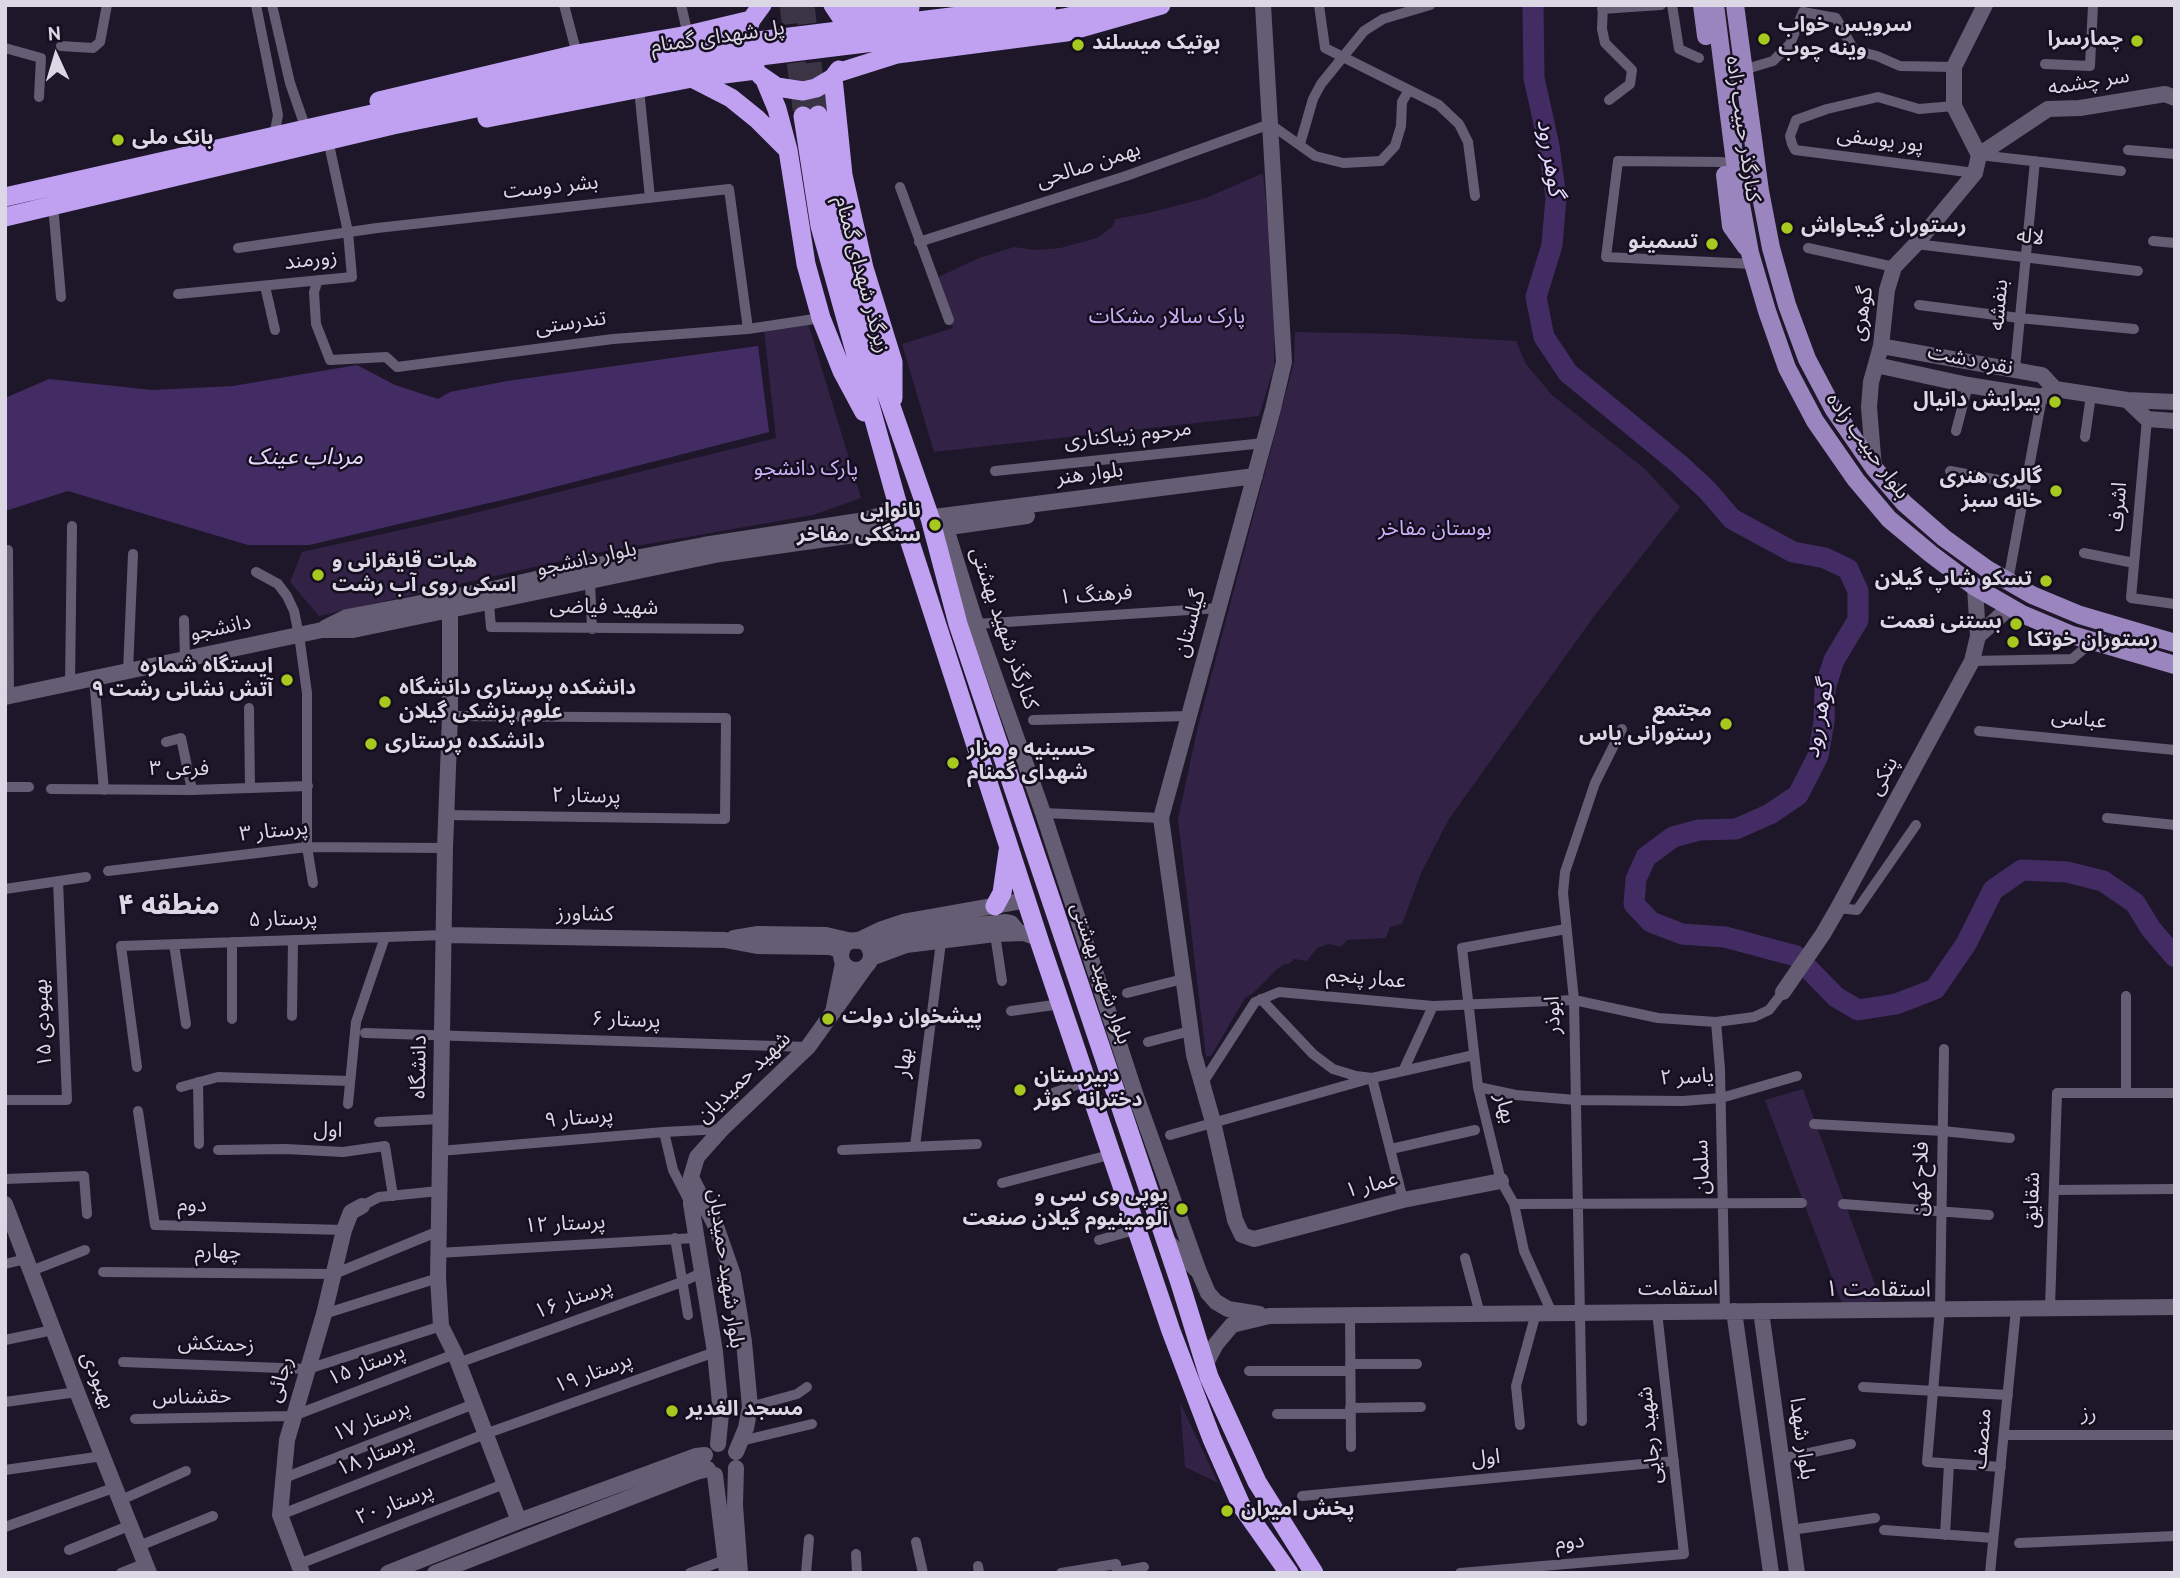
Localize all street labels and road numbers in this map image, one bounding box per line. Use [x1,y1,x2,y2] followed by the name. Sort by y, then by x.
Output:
[649,17,787,61] street label: پل شهدای گمنام
[1718,54,1764,204] street label: کنارگذر حبیب زاده
[2046,65,2132,103] street label: سر چشمه
[1835,124,1925,160] street label: پور یوسفی
[1034,138,1144,196] street label: بهمن صالحی
[502,171,600,207] street label: بشر دوست
[827,194,893,356] street label: زیرگذر شهدای گمنام
[2015,225,2045,253] street label: لاله
[283,247,339,277] street label: زورمند
[1986,278,2016,332] street label: بنفشه
[1847,285,1881,343] street label: گوهری
[534,308,608,342] street label: تندرستی
[1925,341,2015,383] street label: نقره دشت
[1819,389,1913,505] street label: بلوار حبیب زاده
[1063,418,1193,456] street label: مرحوم زیباکناری
[1055,459,1125,493] street label: بلوار هنر
[2105,481,2135,533] street label: اشرف
[535,538,639,584] street label: بلوار دانشجو
[962,545,1042,713] street label: کنارگذر شهید بهشتی
[1058,582,1134,612] street label: فرهنگ ۱
[1171,587,1213,661] street label: گیلستان
[549,595,659,623] street label: شهید فیاضی
[188,611,254,649] street label: دانشجو
[2050,706,2108,736] street label: عباسی
[1864,753,1906,801] street label: پتکی
[149,758,209,784] street label: فرعی ۳
[551,785,621,811] street label: پرستار ۲
[238,817,310,849] street label: پرستار ۳
[1063,900,1135,1048] street label: بلوار شهید بهشتی
[556,903,614,929] street label: کشاورز
[248,907,318,935] street label: پرستار ۵
[1325,964,1407,996] street label: عمار پنجم
[30,978,60,1068] street label: بهبودی ۱۵
[1542,995,1568,1035] street label: ابوذر
[591,1008,661,1036] street label: پرستار ۶
[693,1028,797,1130] street label: شهید حمیدیان
[408,1035,434,1099] street label: دانشگاه
[892,1047,920,1079] street label: بهار
[1659,1065,1715,1093] street label: یاسر ۲
[1487,1091,1519,1127] street label: بهار
[544,1104,614,1136] street label: پرستار ۹
[313,1119,343,1145] street label: اول
[1690,1139,1718,1195] street label: سلمان
[1910,1141,1936,1217] street label: فلاح کهن
[1343,1168,1401,1206] street label: عمار ۱
[2020,1171,2048,1229] street label: شقایق
[700,1188,748,1350] street label: بلوار شهید حمیدیان
[177,1194,207,1220] street label: دوم
[524,1211,606,1241] street label: پرستار ۱۲
[195,1241,241,1267] street label: چهارم
[532,1275,616,1327] street label: پرستار ۱۶
[1638,1278,1718,1304] street label: استقامت
[177,1332,255,1360] street label: زحمتکش
[325,1341,409,1393] street label: پرستار ۱۵
[73,1349,119,1413] street label: بهبودی
[552,1349,636,1401] street label: پرستار ۱۹
[263,1354,301,1406] street label: رجائی
[1634,1385,1670,1485] street label: شهید رجایی
[152,1386,232,1412] street label: حقشناس
[1782,1396,1818,1482] street label: بلوار شهدا
[330,1397,414,1449] street label: پرستار ۱۷
[2081,1403,2097,1429] street label: رز
[1969,1407,1999,1471] street label: منصف
[334,1430,418,1484] street label: پرستار ۱۸
[1470,1446,1502,1474] street label: اول
[353,1480,437,1532] street label: پرستار ۲۰
[1554,1530,1586,1558] street label: دوم

